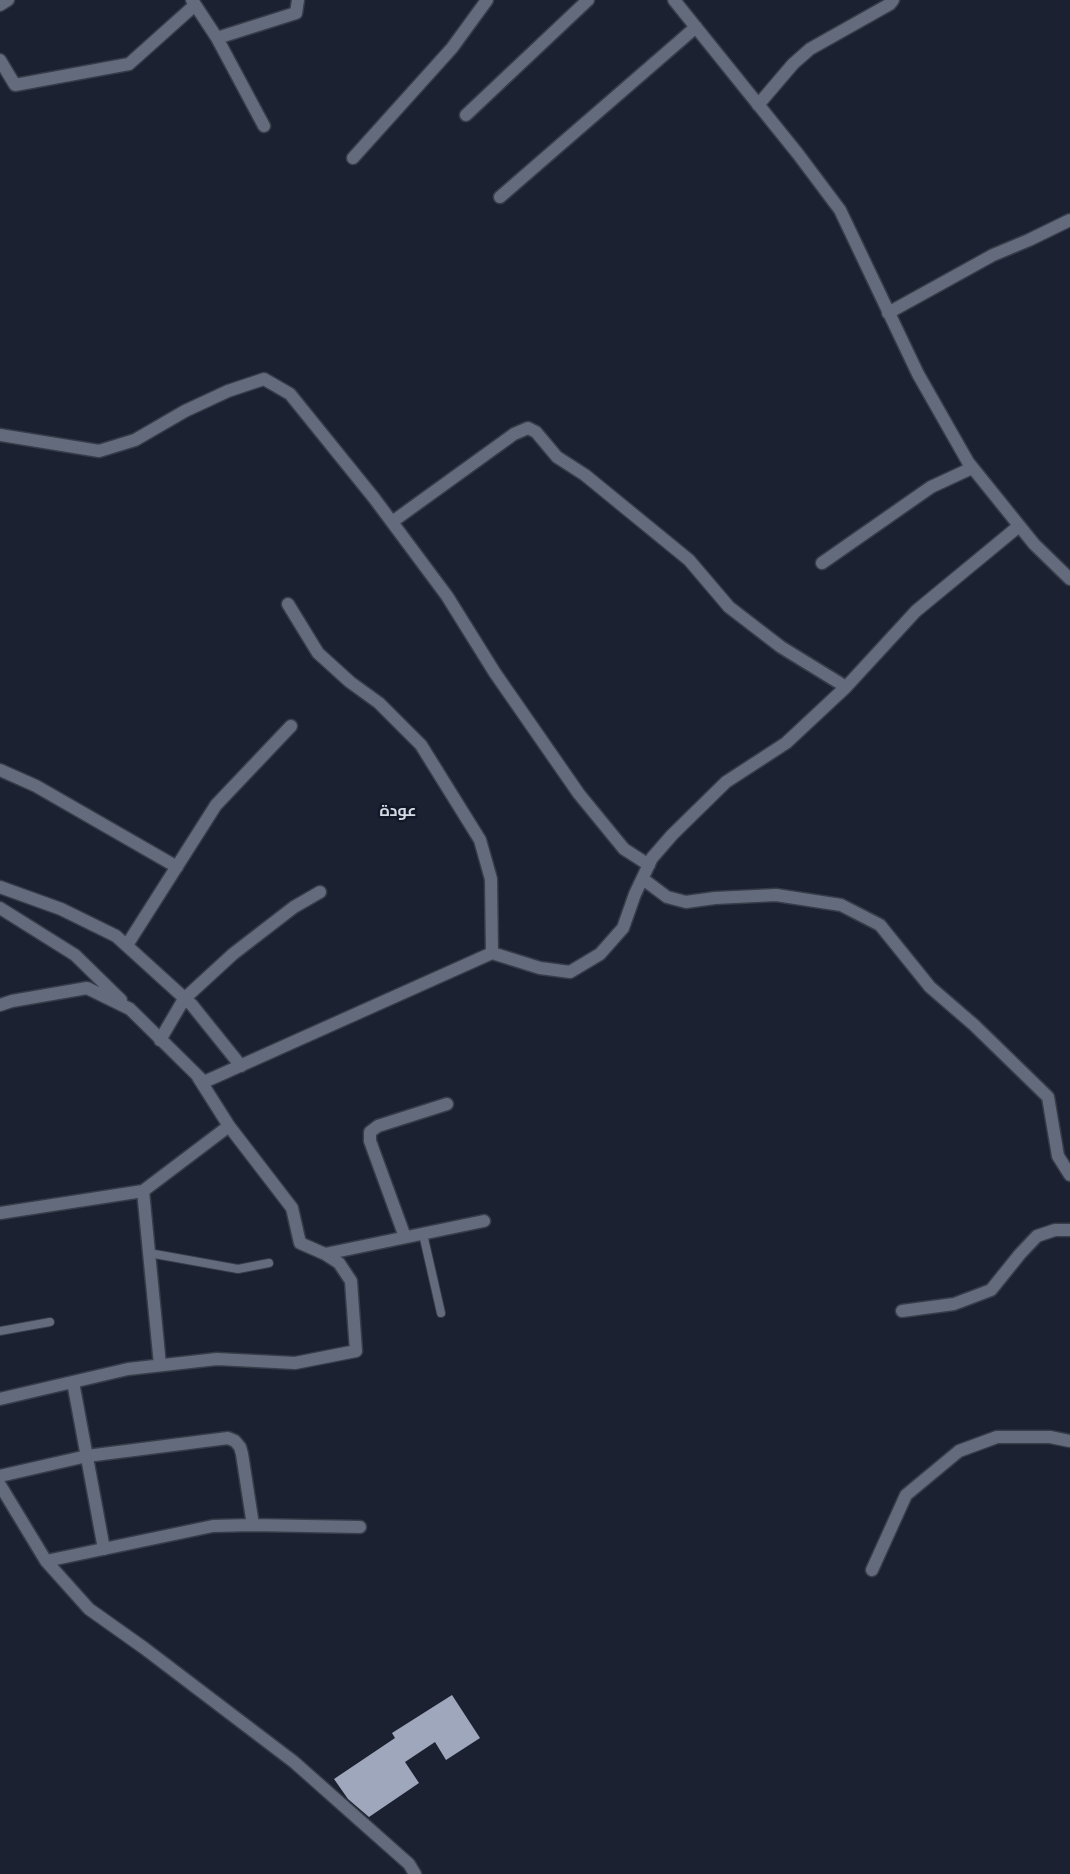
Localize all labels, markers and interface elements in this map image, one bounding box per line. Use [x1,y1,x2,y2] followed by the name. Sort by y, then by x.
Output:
[379,801,417,821] district label: عودة

